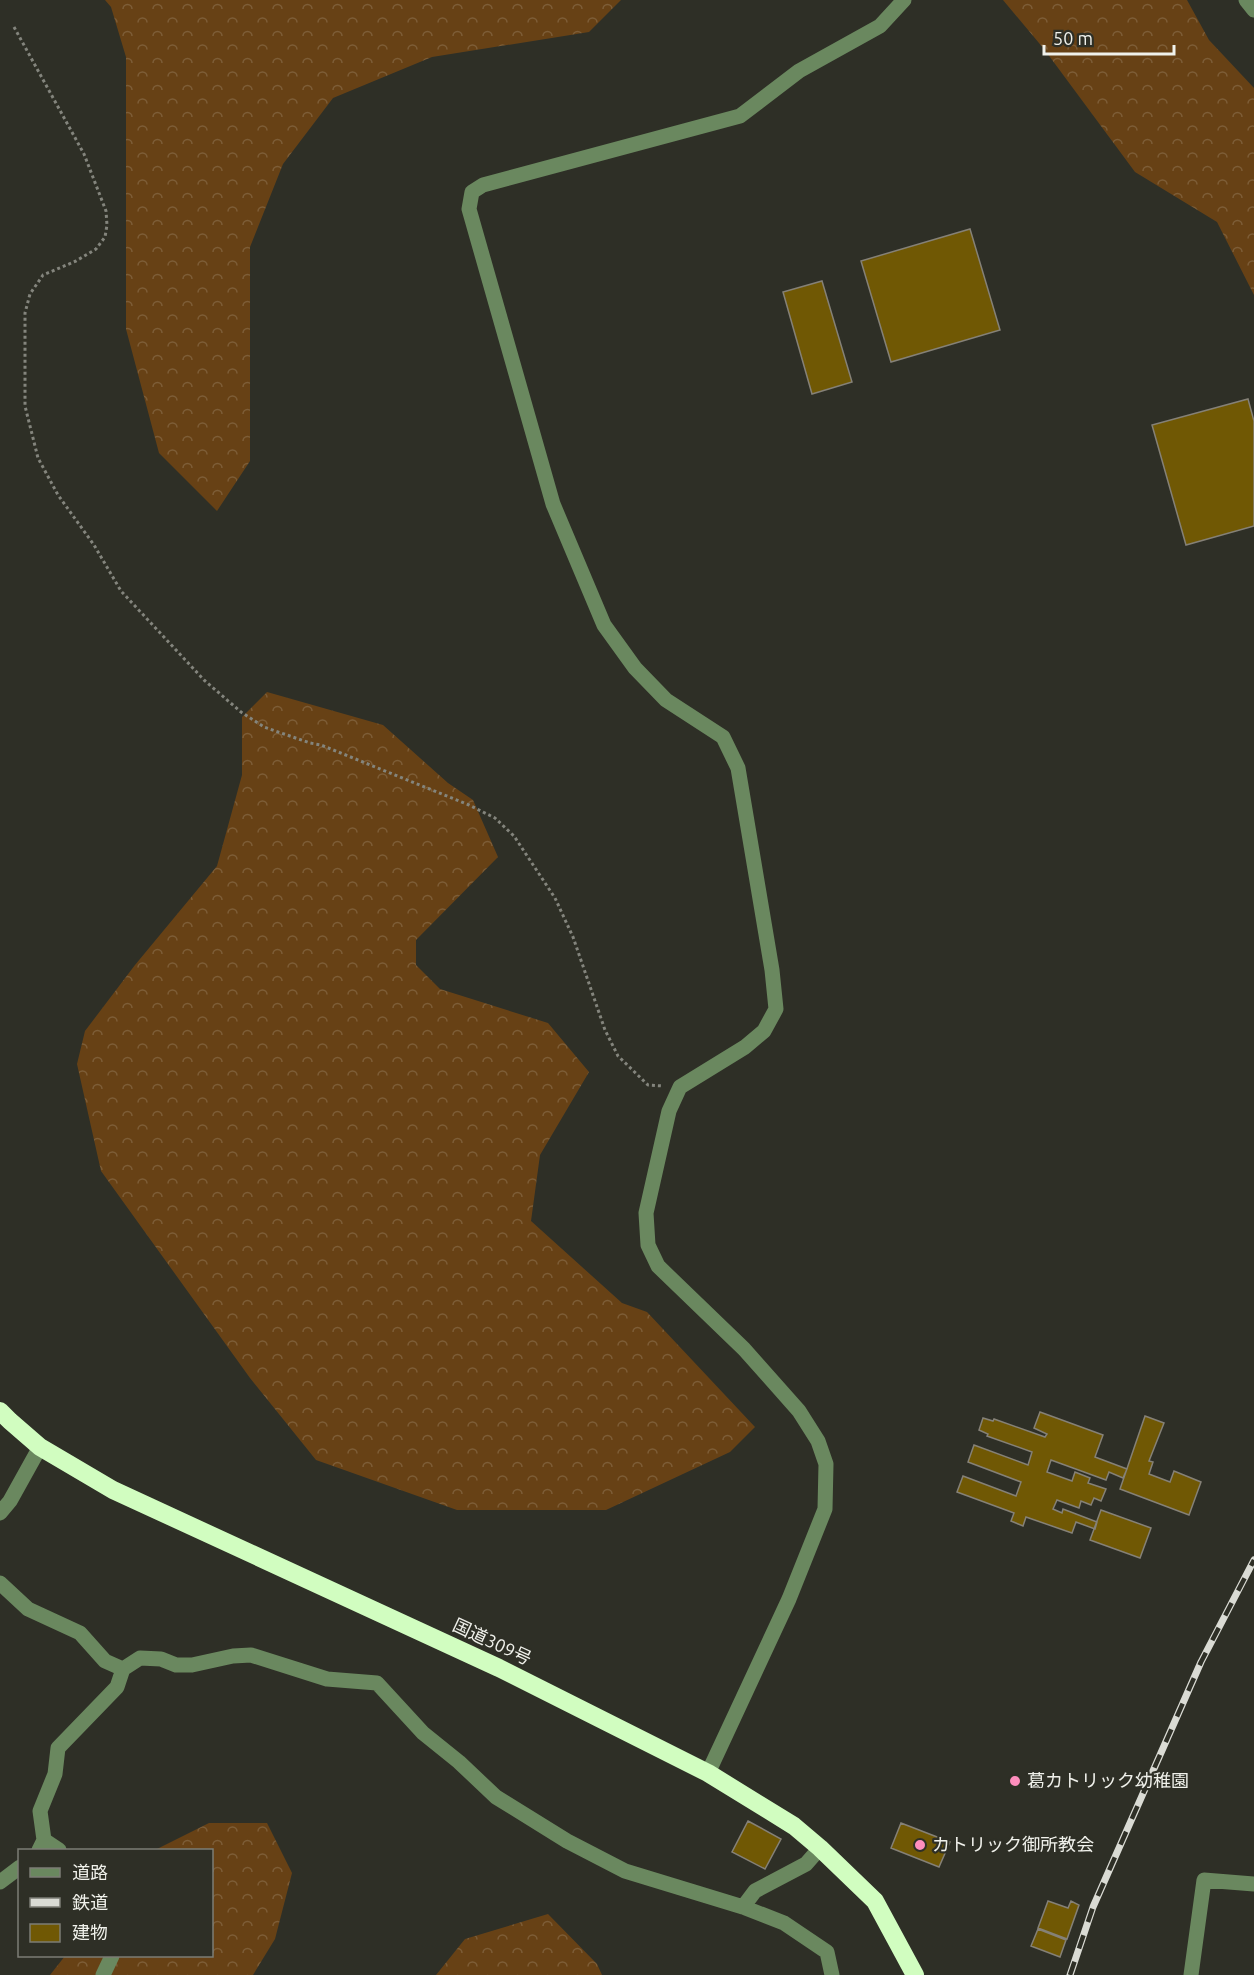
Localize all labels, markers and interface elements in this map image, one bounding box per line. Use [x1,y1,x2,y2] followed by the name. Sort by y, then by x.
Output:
[1044,18,1174,56] scale bar
[1053,28,1093,48] text: 50 m
[450,1614,535,1668] street label: 国道309号
[1027,1770,1189,1790] place label: 葛カトリック幼稚園
[1008,1774,1022,1788] marker: 葛カトリック幼稚園
[932,1834,1094,1854] place label: カトリック御所教会
[913,1838,927,1852] marker: カトリック御所教会
[18,1849,213,1957] legend
[72,1862,108,1882] text: 道路
[72,1892,108,1912] text: 鉄道
[72,1922,108,1942] text: 建物

